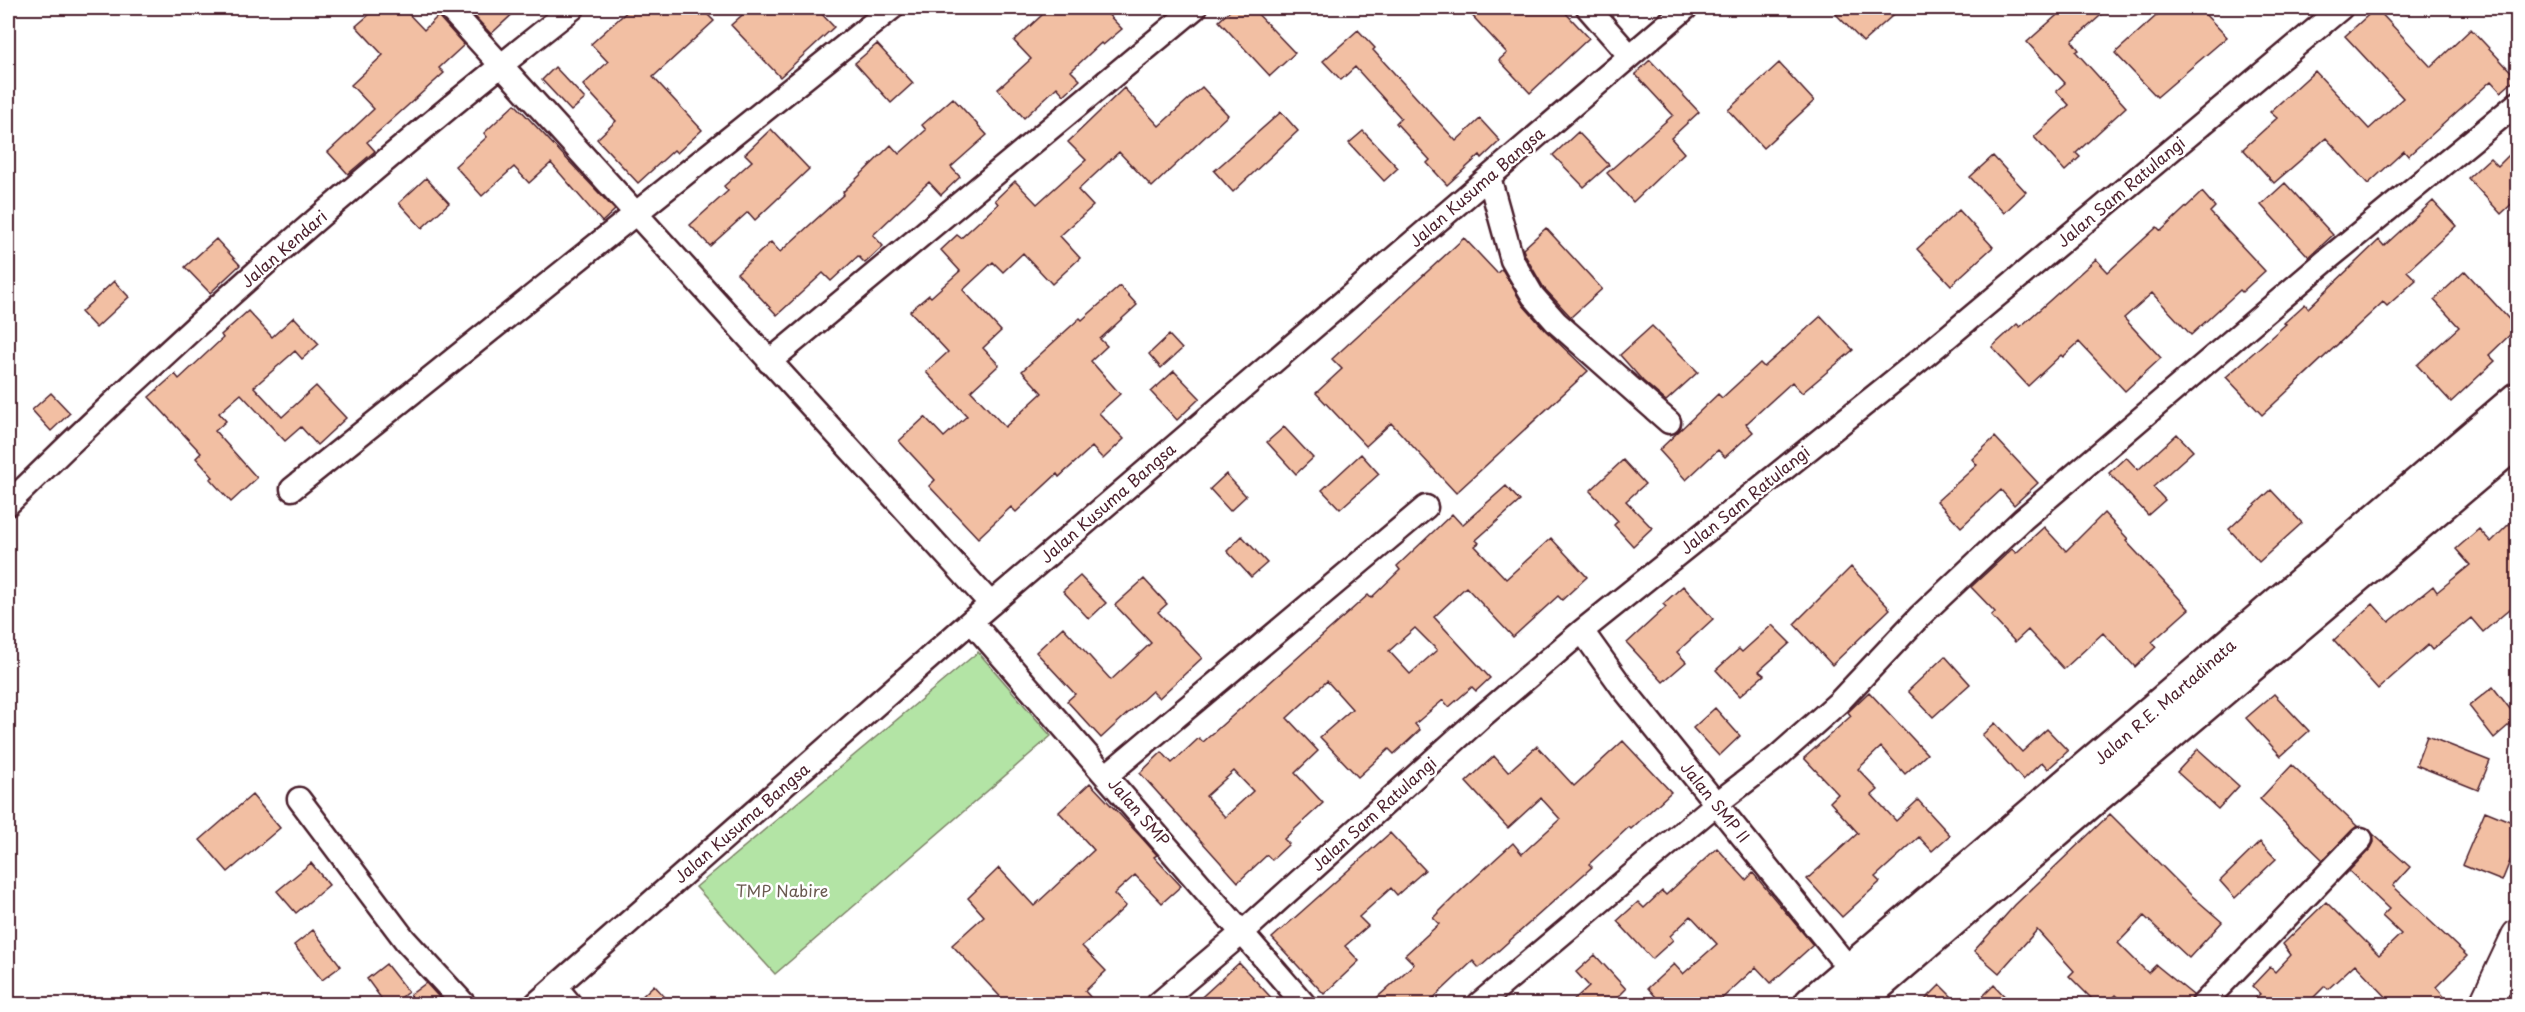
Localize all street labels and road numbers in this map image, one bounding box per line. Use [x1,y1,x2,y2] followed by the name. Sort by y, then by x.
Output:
[1403,121,1549,252] street label: Jalan Kusuma Bangsa
[2051,130,2190,252] street label: Jalan Sam Ratulangi
[235,204,332,293] street label: Jalan Kendari
[1034,437,1180,568] street label: Jalan Kusuma Bangsa
[1674,439,1814,559] street label: Jalan Sam Ratulangi
[2088,633,2240,770] street label: Jalan R.E. Martadinata
[1306,751,1441,876] street label: Jalan Sam Ratulangi
[1676,756,1756,847] street label: Jalan SMP II
[668,757,814,888] street label: Jalan Kusuma Bangsa
[1103,772,1176,851] street label: Jalan SMP

